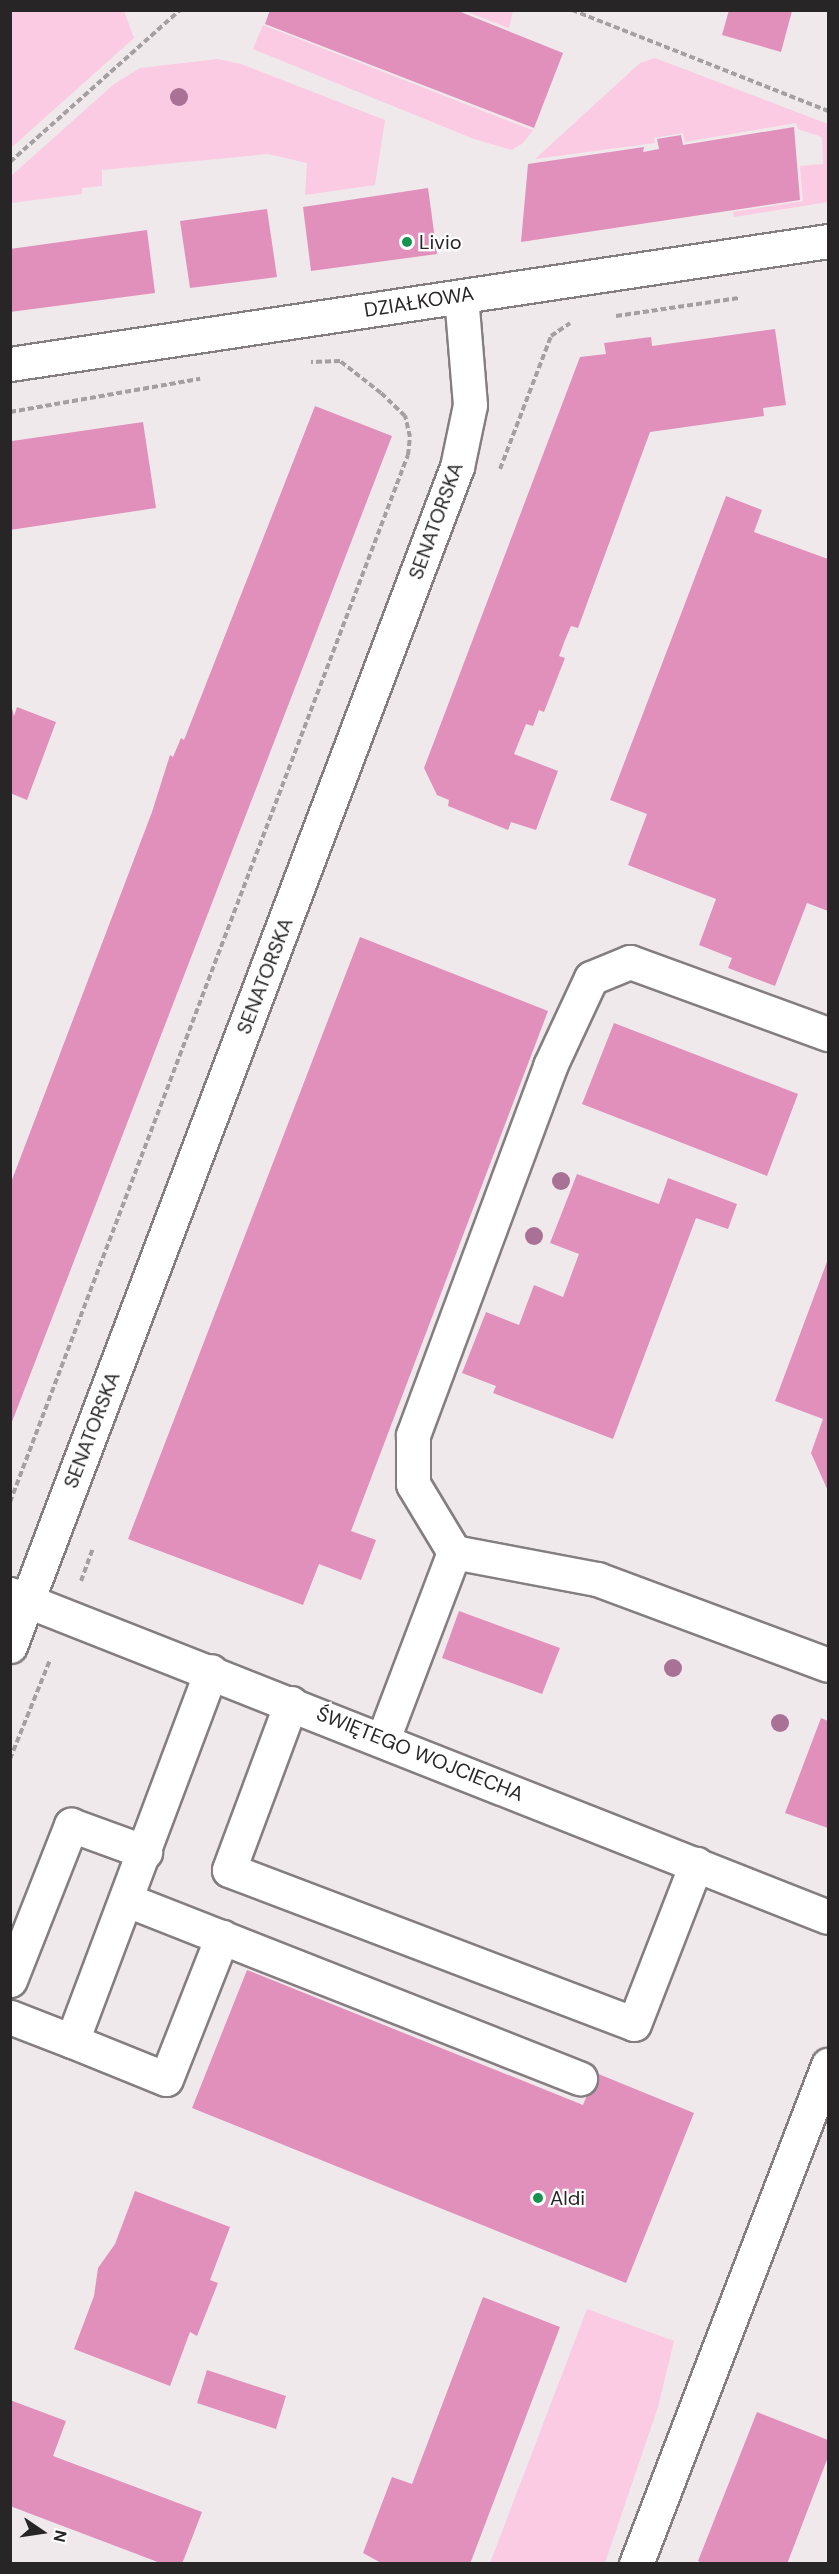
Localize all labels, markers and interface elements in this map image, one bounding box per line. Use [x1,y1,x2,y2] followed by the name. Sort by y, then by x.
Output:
[419,230,462,254] place label: Livio
[400,235,414,249] marker: Livio
[362,281,476,323] street label: DZIAŁKOWA
[404,459,468,583] street label: SENATORSKA
[232,914,298,1038] street label: SENATORSKA
[59,1368,125,1492] street label: SENATORSKA
[313,1701,527,1807] street label: ŚWIĘTEGO WOJCIECHA
[550,2186,585,2210] place label: Aldi
[531,2191,545,2205] marker: Aldi
[12,2502,72,2562] north arrow
[48,2528,72,2544] text: N

